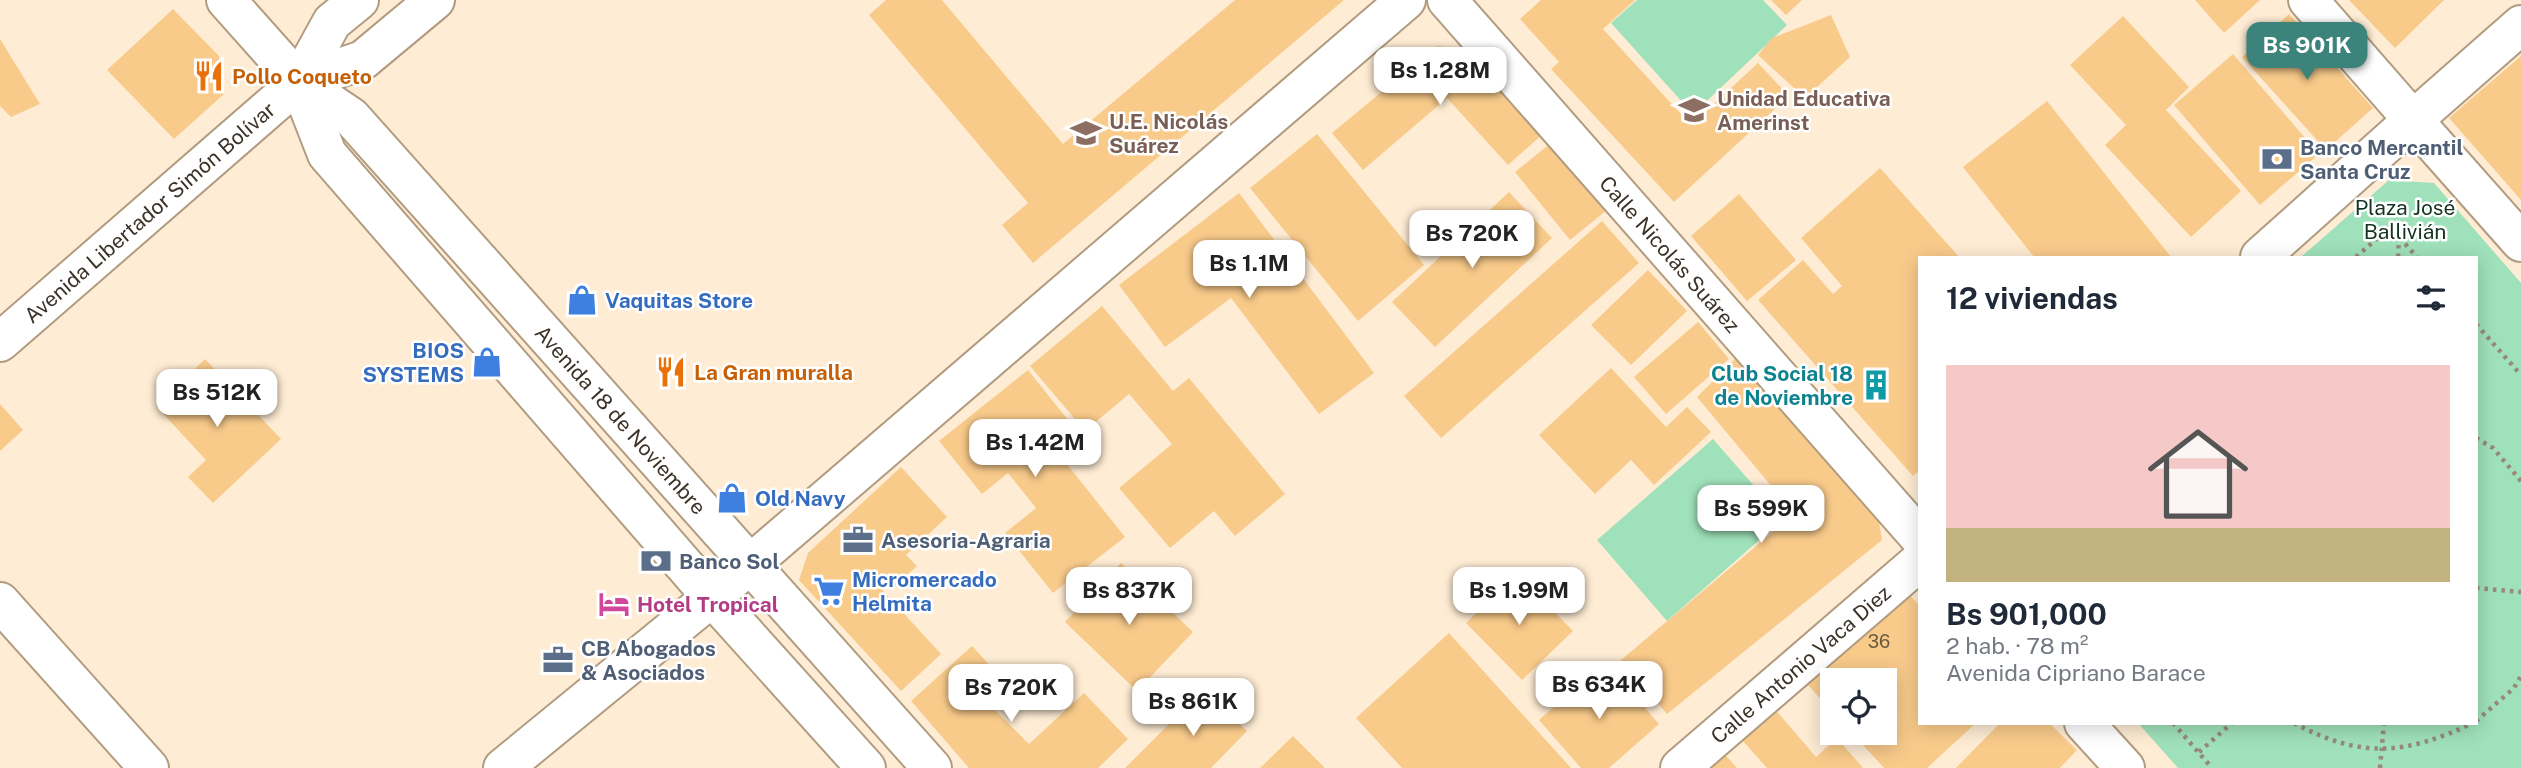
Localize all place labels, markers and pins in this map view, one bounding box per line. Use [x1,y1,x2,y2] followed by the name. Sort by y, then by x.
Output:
[2242,22,2372,82] pin: Bs 901K
[1368,48,1512,107] pin: Bs 1.28M
[192,59,226,93] restaurant icon: Pollo Coqueto
[232,64,372,89] place label: Pollo Coqueto
[1717,86,1891,135] place label: Unidad Educativa Amerinst
[1677,93,1711,127] school or university icon: Unidad Educativa Amerinst
[1109,109,1228,158] place label: U.E. Nicolás Suárez
[1069,116,1103,150] school or university icon: U.E. Nicolás Suárez
[2300,135,2463,184] place label: Banco Mercantil Santa Cruz
[2260,142,2294,176] bank icon: Banco Mercantil Santa Cruz
[1407,210,1537,270] pin: Bs 720K
[1184,240,1314,300] pin: Bs 1.1M
[565,283,599,317] shop icon: Vaquitas Store
[605,288,753,313] place label: Vaquitas Store
[362,338,464,387] place label: BIOS SYSTEMS
[470,345,504,379] shop icon: BIOS SYSTEMS
[654,355,688,389] restaurant icon: La Gran muralla
[694,360,853,385] place label: La Gran muralla
[1711,361,1853,410] place label: Club Social 18 de Noviembre
[1859,368,1893,402] building icon: Club Social 18 de Noviembre
[152,370,282,429] pin: Bs 512K
[963,420,1107,479] pin: Bs 1.42M
[715,481,749,515] shop icon: Old Navy
[755,486,846,511] place label: Old Navy
[1696,486,1826,545] pin: Bs 599K
[841,523,875,557] office icon: Asesoria-Agraria
[881,528,1051,553] place label: Asesoria-Agraria
[639,544,673,578] bank icon: Banco Sol
[679,549,779,574] place label: Banco Sol
[852,567,997,616] place label: Micromercado Helmita
[1064,568,1194,627] pin: Bs 837K
[1447,568,1591,627] pin: Bs 1.99M
[812,574,846,608] supermarket icon: Micromercado Helmita
[597,587,631,621] hotel icon: Hotel Tropical
[637,592,779,617] place label: Hotel Tropical
[581,636,716,685] place label: CB Abogados & Asociados
[541,643,575,677] office icon: CB Abogados & Asociados
[1534,662,1664,721] pin: Bs 634K
[946,664,1076,724] pin: Bs 720K
[1128,678,1258,738] pin: Bs 861K

